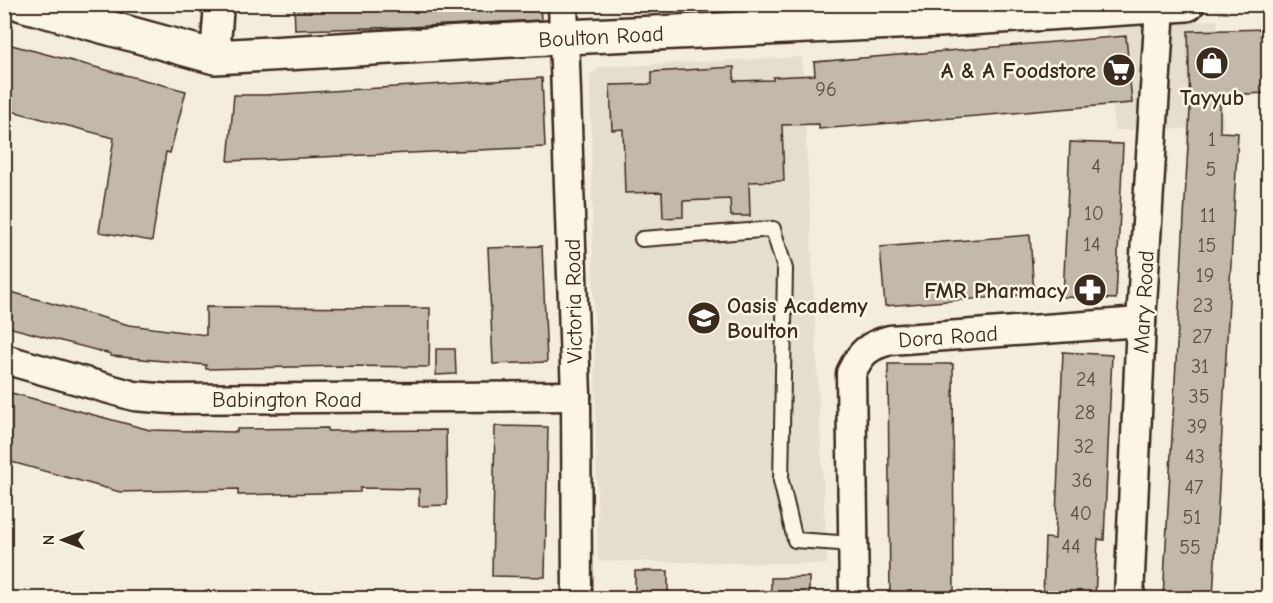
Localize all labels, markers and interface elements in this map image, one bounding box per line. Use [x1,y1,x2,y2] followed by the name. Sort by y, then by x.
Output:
[538,21,664,53] street label: Boulton Road
[1194,45,1230,81] shop icon: Tayyub
[1101,52,1137,88] supermarket icon: A & A Foodstore
[941,58,1096,84] place label: A & A Foodstore
[815,78,837,101] house number: 96
[1180,85,1244,111] place label: Tayyub
[1208,128,1216,151] house number: 1
[1091,155,1101,178] house number: 4
[1206,158,1216,181] house number: 5
[1084,202,1104,225] house number: 10
[1200,204,1216,227] house number: 11
[1083,233,1101,256] house number: 14
[1198,234,1216,257] house number: 15
[560,238,588,364] street label: Victoria Road
[1128,250,1160,354] street label: Mary Road
[1196,264,1214,287] house number: 19
[1072,272,1108,308] pharmacy icon: FMR Pharmacy
[924,278,1068,304] place label: FMR Pharmacy
[727,293,869,344] place label: Oasis Academy Boulton
[1193,294,1213,317] house number: 23
[686,300,722,336] school or university icon: Oasis Academy Boulton
[897,321,999,353] street label: Dora Road
[1192,325,1212,348] house number: 27
[1191,355,1209,378] house number: 31
[1076,368,1096,391] house number: 24
[1189,385,1209,408] house number: 35
[212,387,362,413] street label: Babington Road
[1075,401,1095,424] house number: 28
[1187,415,1207,438] house number: 39
[1074,435,1094,458] house number: 32
[1185,445,1205,468] house number: 43
[1072,469,1092,492] house number: 36
[1184,476,1204,499] house number: 47
[1070,502,1092,525] house number: 40
[1183,506,1201,529] house number: 51
[33,510,93,570] north arrow
[40,535,58,545] text: N
[1061,535,1081,558] house number: 44
[1179,536,1201,559] house number: 55

